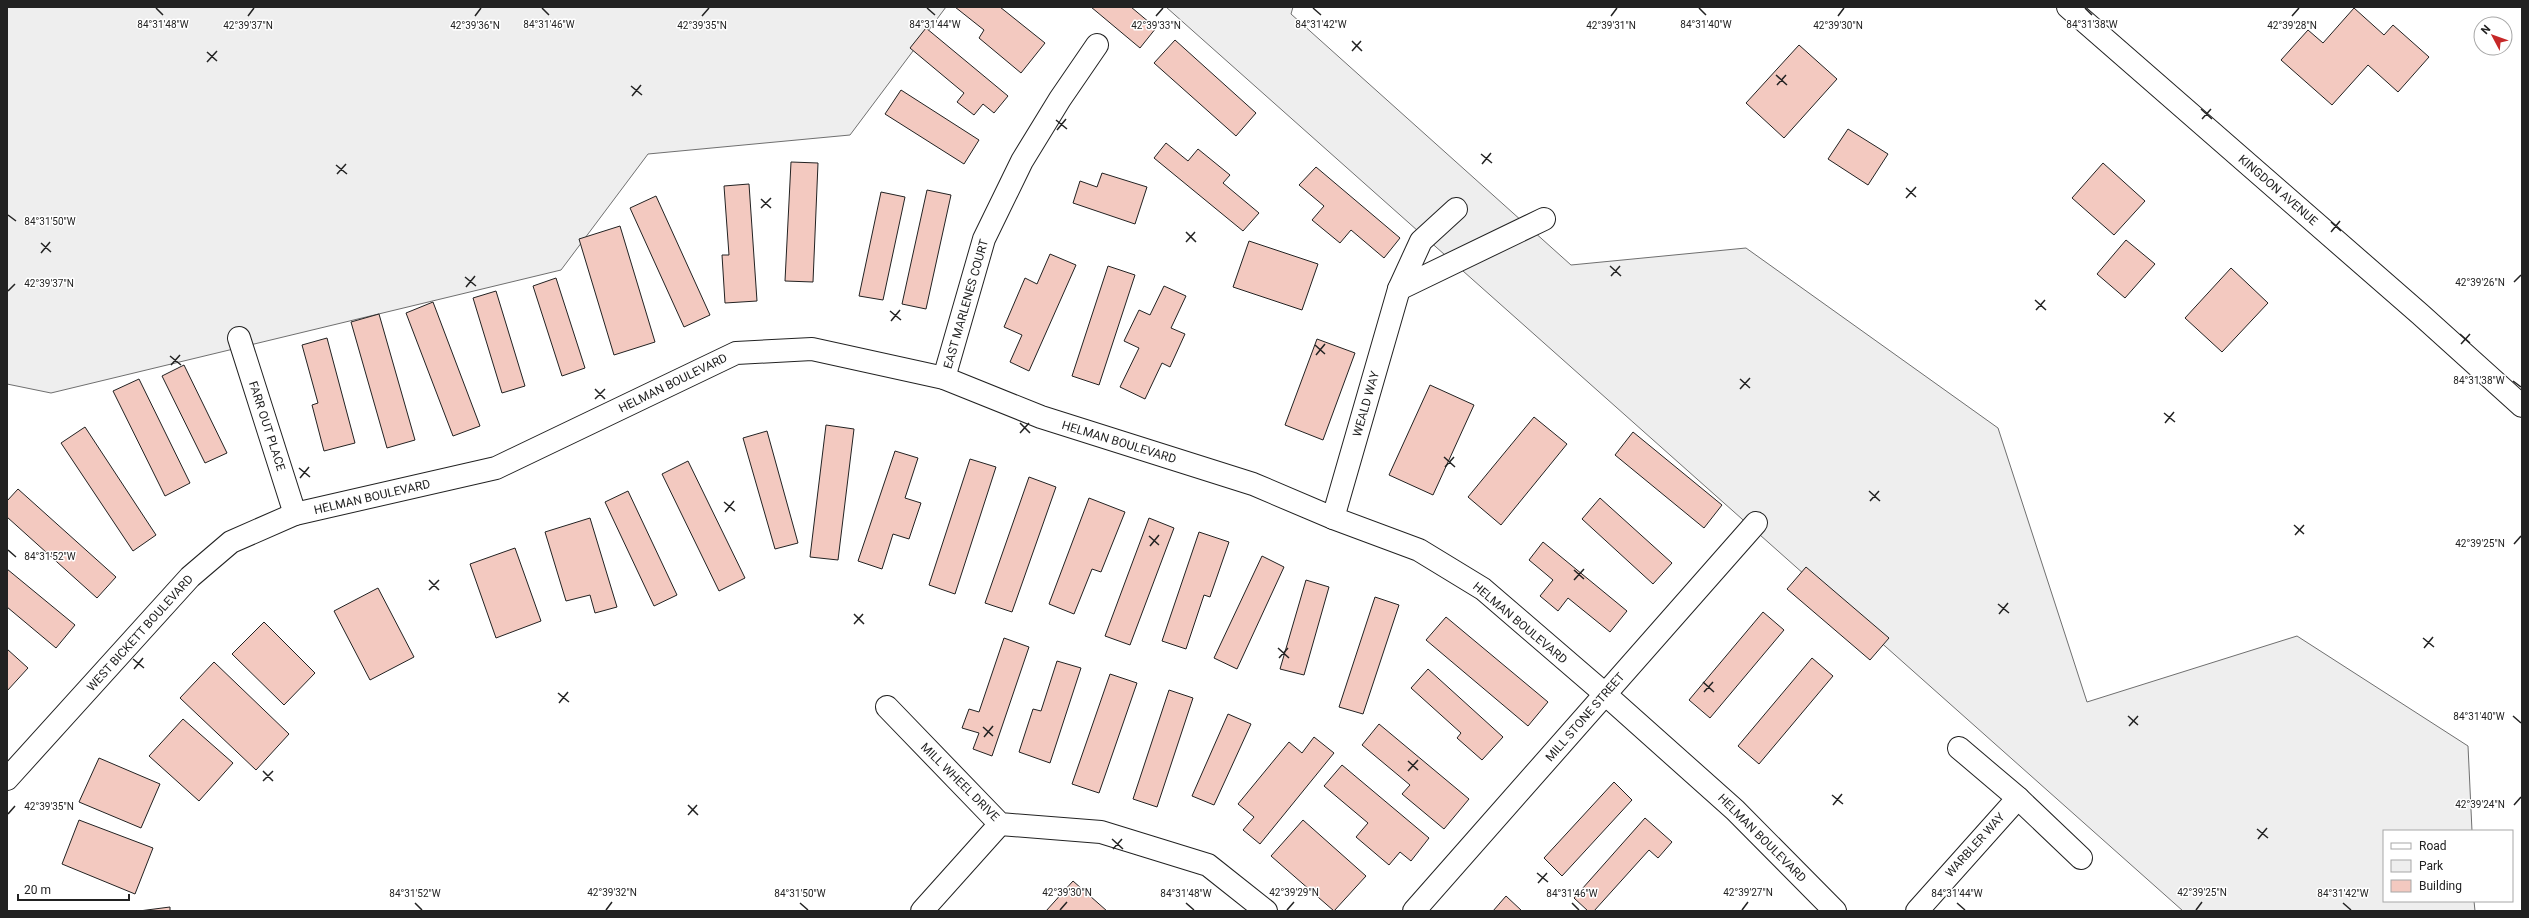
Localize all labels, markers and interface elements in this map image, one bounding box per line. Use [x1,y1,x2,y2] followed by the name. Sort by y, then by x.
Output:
[2473,16,2513,56] north arrow
[137,19,189,30] text: 84°31'48"W
[523,19,575,30] text: 84°31'46"W
[909,19,961,30] text: 84°31'44"W
[1295,19,1347,30] text: 84°31'42"W
[1680,19,1732,30] text: 84°31'40"W
[2066,19,2118,30] text: 84°31'38"W
[223,20,273,31] text: 42°39'37"N
[450,20,500,31] text: 42°39'36"N
[677,20,727,31] text: 42°39'35"N
[1131,20,1181,31] text: 42°39'33"N
[1586,20,1636,31] text: 42°39'31"N
[1813,20,1863,31] text: 42°39'30"N
[2267,20,2317,31] text: 42°39'28"N
[2478,22,2493,37] text: N
[2236,152,2321,228] street label: KINGDON AVENUE
[24,216,76,227] text: 84°31'50"W
[941,238,991,370] street label: EAST MARLENES COURT
[2455,277,2505,288] text: 42°39'26"N
[24,278,74,289] text: 42°39'37"N
[617,351,730,415] street label: HELMAN BOULEVARD
[1350,369,1382,438] street label: WEALD WAY
[2453,375,2505,386] text: 84°31'38"W
[246,379,288,473] street label: FARR OUT PLACE
[1060,418,1178,466] street label: HELMAN BOULEVARD
[313,477,432,517] street label: HELMAN BOULEVARD
[2455,538,2505,549] text: 42°39'25"N
[24,551,76,562] text: 84°31'52"W
[84,572,196,694] street label: WEST BICKETT BOULEVARD
[1470,579,1570,667] street label: HELMAN BOULEVARD
[1543,670,1627,764] street label: MILL STONE STREET
[2453,711,2505,722] text: 84°31'40"W
[918,740,1002,824] street label: MILL WHEEL DRIVE
[1715,791,1809,885] street label: HELMAN BOULEVARD
[2455,799,2505,810] text: 42°39'24"N
[24,801,74,812] text: 42°39'35"N
[1942,809,2008,880] street label: WARBLER WAY
[2383,830,2513,902] legend
[2419,839,2447,853] text: Road
[2419,859,2444,873] text: Park
[18,876,129,902] scale bar
[2419,879,2462,893] text: Building
[24,883,51,897] text: 20 m
[587,887,637,898] text: 42°39'32"N
[1042,887,1092,898] text: 42°39'30"N
[1269,887,1319,898] text: 42°39'29"N
[1723,887,1773,898] text: 42°39'27"N
[2177,887,2227,898] text: 42°39'25"N
[389,888,441,899] text: 84°31'52"W
[774,888,826,899] text: 84°31'50"W
[1160,888,1212,899] text: 84°31'48"W
[1546,888,1598,899] text: 84°31'46"W
[1931,888,1983,899] text: 84°31'44"W
[2317,888,2369,899] text: 84°31'42"W

